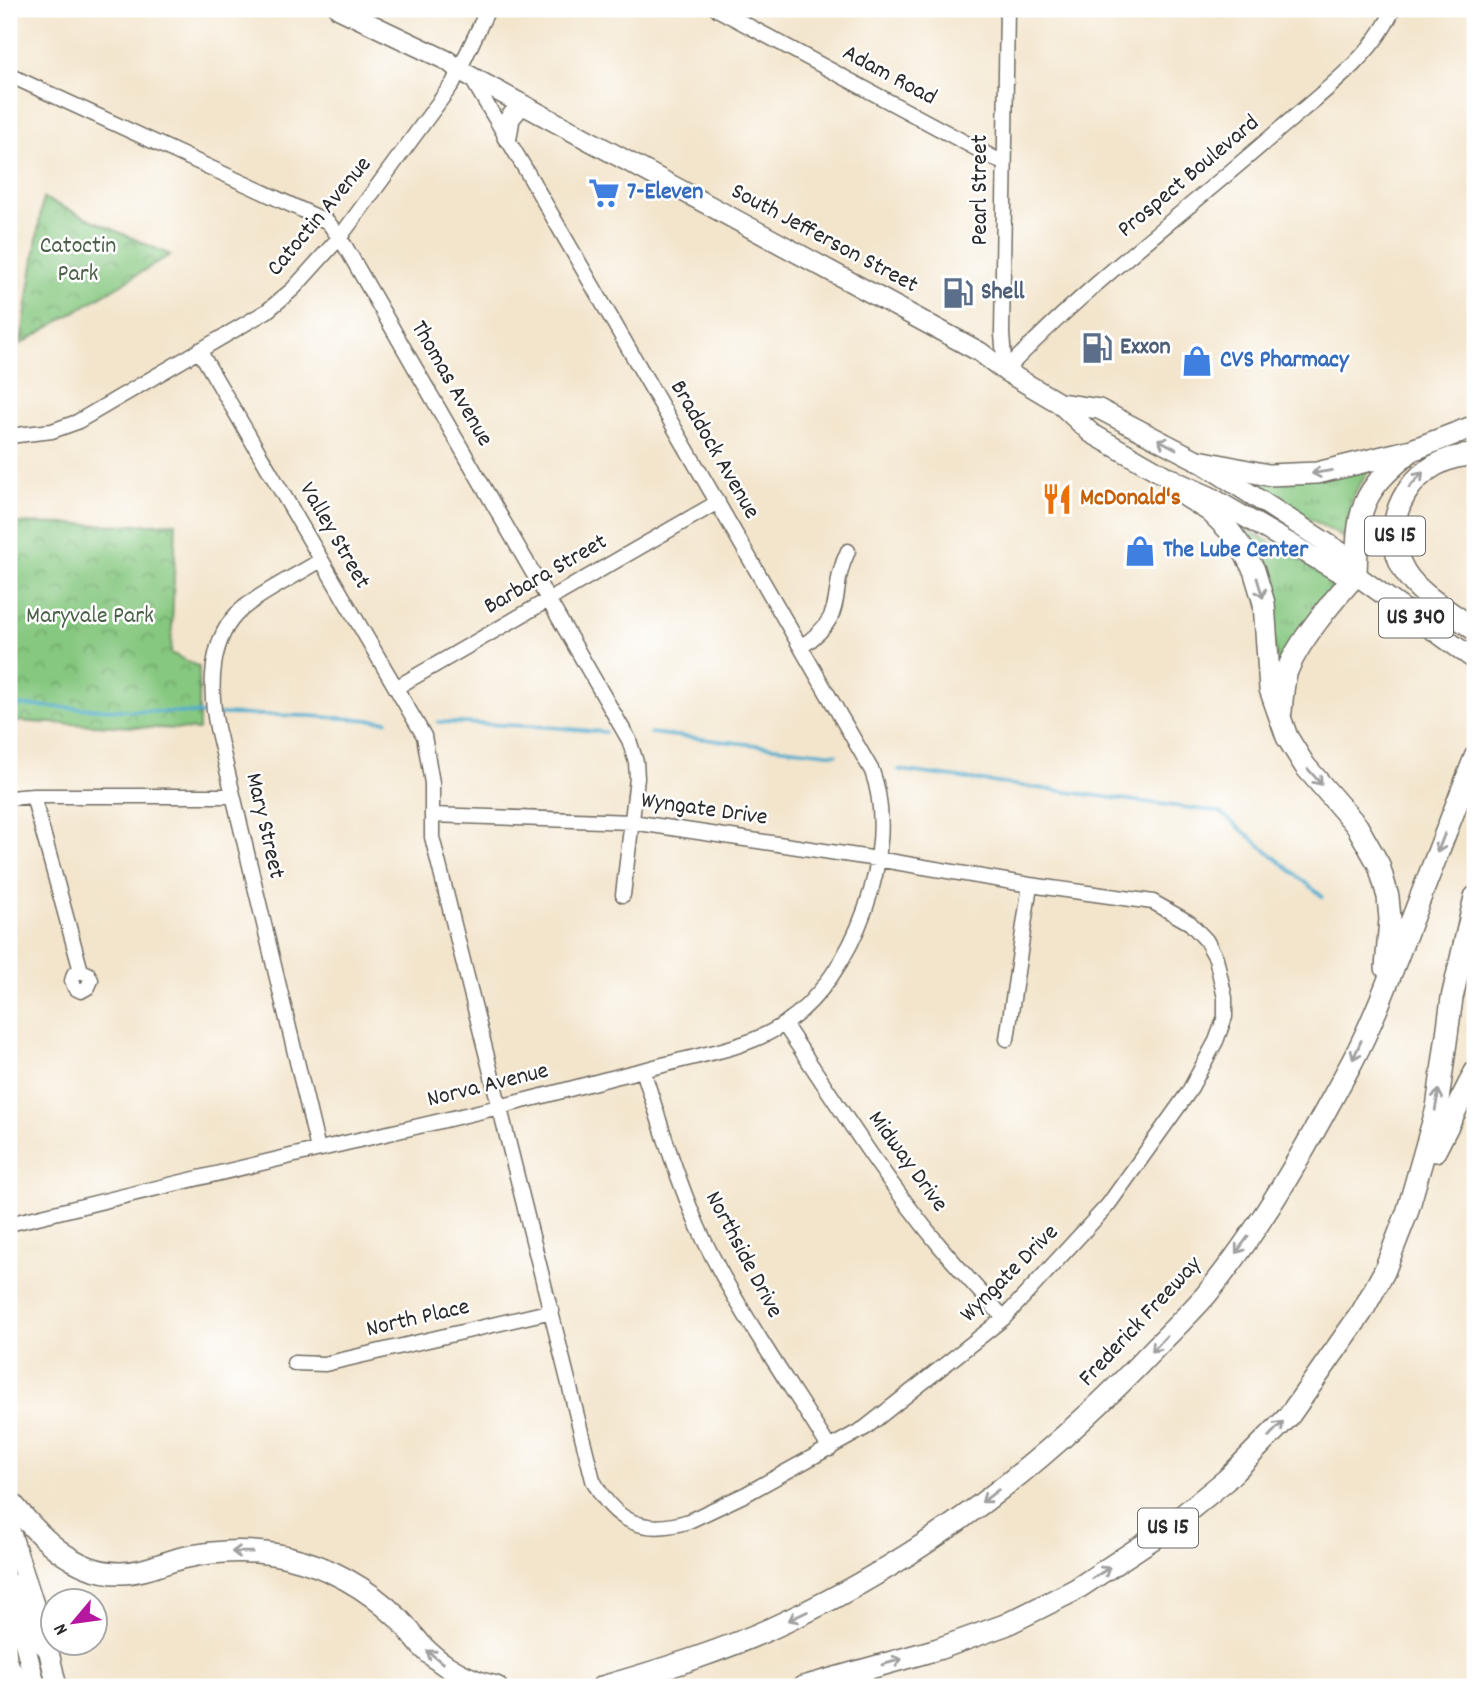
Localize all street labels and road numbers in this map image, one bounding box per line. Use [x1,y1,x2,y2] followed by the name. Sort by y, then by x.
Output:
[836,37,942,115] street label: Adam Road
[1111,107,1267,247] street label: Prospect Boulevard
[964,134,998,246] street label: Pearl Street
[259,149,381,285] street label: Catoctin Avenue
[724,175,924,303] street label: South Jefferson Street
[401,315,501,453] street label: Thomas Avenue
[660,374,768,526] street label: Braddock Avenue
[290,476,378,596] street label: Valley Street
[1365,516,1425,556] road number: US 15
[478,526,614,624] street label: Barbara Street
[1379,598,1453,638] road number: US 340
[235,770,293,882] street label: Mary Street
[638,784,770,836] street label: Wyngate Drive
[424,1055,552,1117] street label: Norva Avenue
[859,1104,955,1220] street label: Midway Drive
[695,1186,791,1324] street label: Northside Drive
[953,1217,1067,1331] street label: Wyngate Drive
[1071,1248,1211,1395] street label: Frederick Freeway
[363,1291,473,1347] street label: North Place
[1138,1508,1198,1548] road number: US 15

